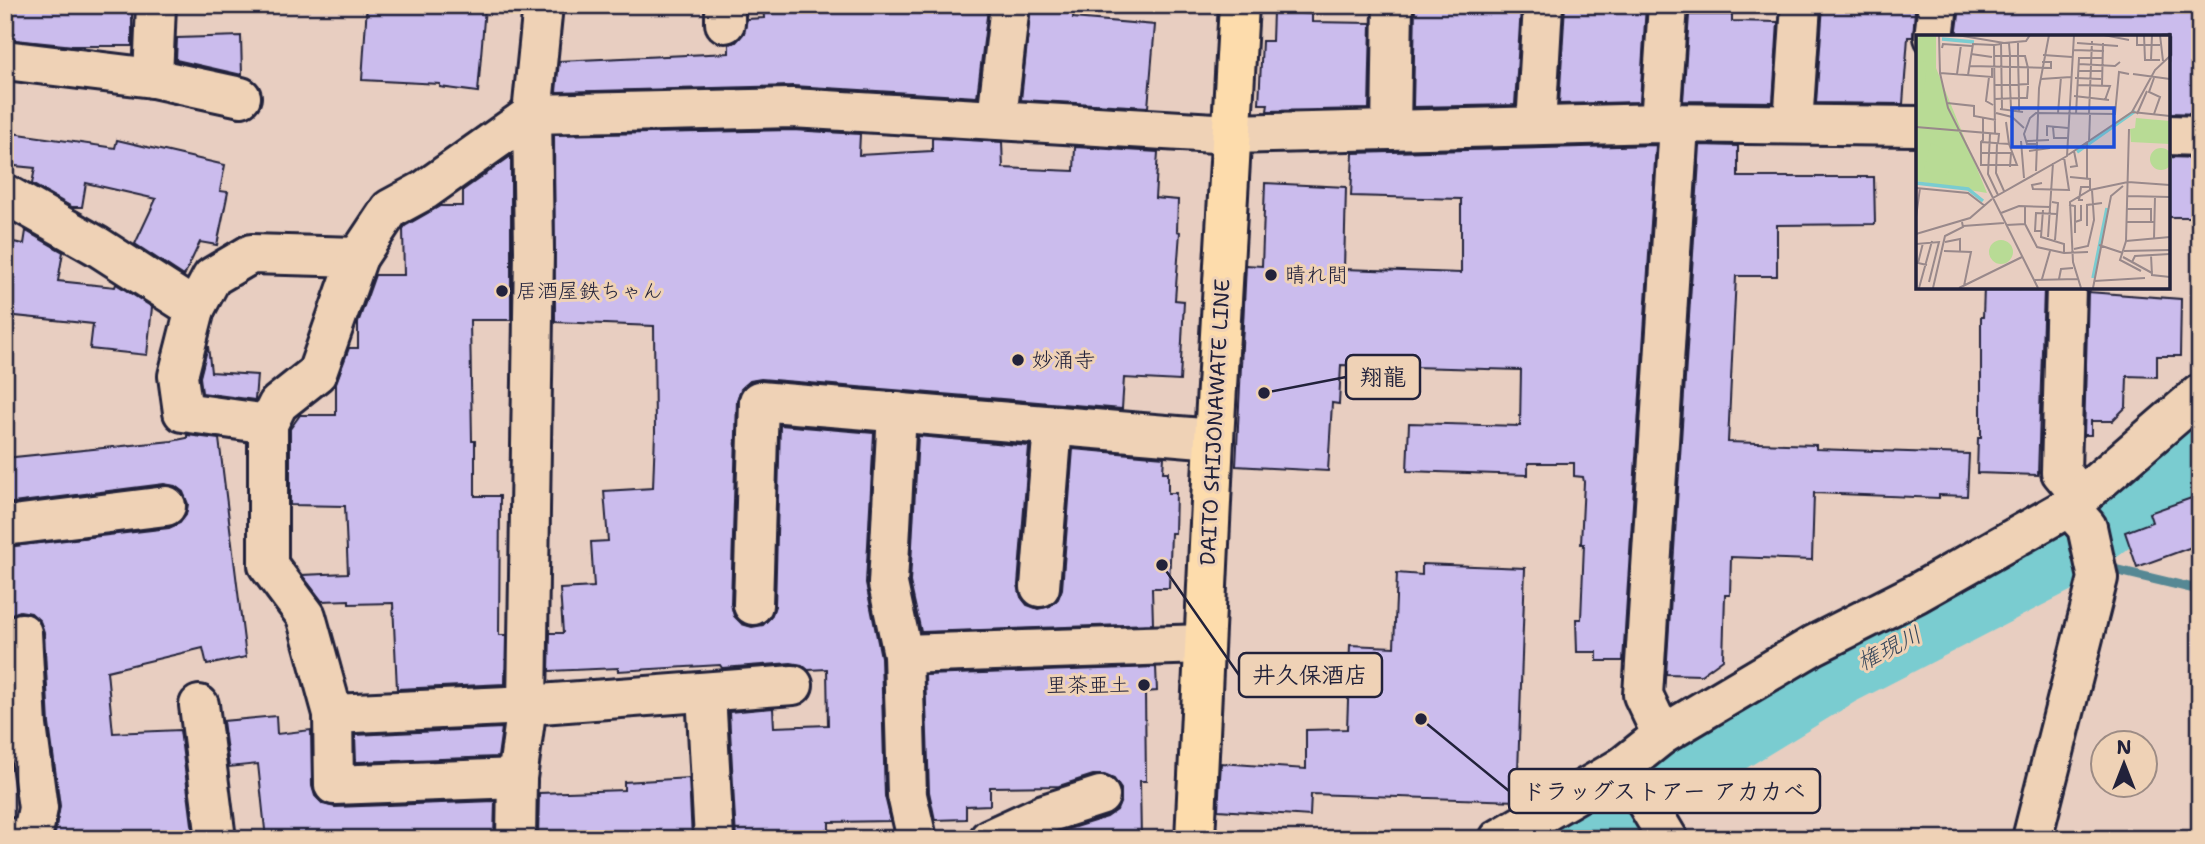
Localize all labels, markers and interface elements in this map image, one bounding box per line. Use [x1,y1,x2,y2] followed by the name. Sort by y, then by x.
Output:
[1916,35,2170,289] inset map
[1285,261,1348,289] place label: 晴れ間
[1263,267,1279,283] marker: 晴れ間
[516,277,663,305] place label: 居酒屋鉄ちゃん
[1194,278,1236,566] street label: DAITO SHIJONAWATE LINE
[494,283,510,299] marker: 居酒屋鉄ちゃん
[1032,346,1095,374] place label: 妙涌寺
[1010,352,1026,368] marker: 妙涌寺
[1346,355,1420,399] callout: 翔龍
[1360,362,1406,392] text: 翔龍
[1851,619,1927,677] water label: 権現川
[1239,653,1382,697] callout: 井久保酒店
[1253,660,1368,690] text: 井久保酒店
[1046,671,1130,699] place label: 里茶亜土
[1136,677,1152,693] marker: 里茶亜土
[2090,728,2160,798] north arrow
[2116,735,2132,760] text: N
[1509,769,1820,813] callout: ドラッグストアー アカカベ
[1522,776,1806,806] text: ドラッグストアー アカカベ

